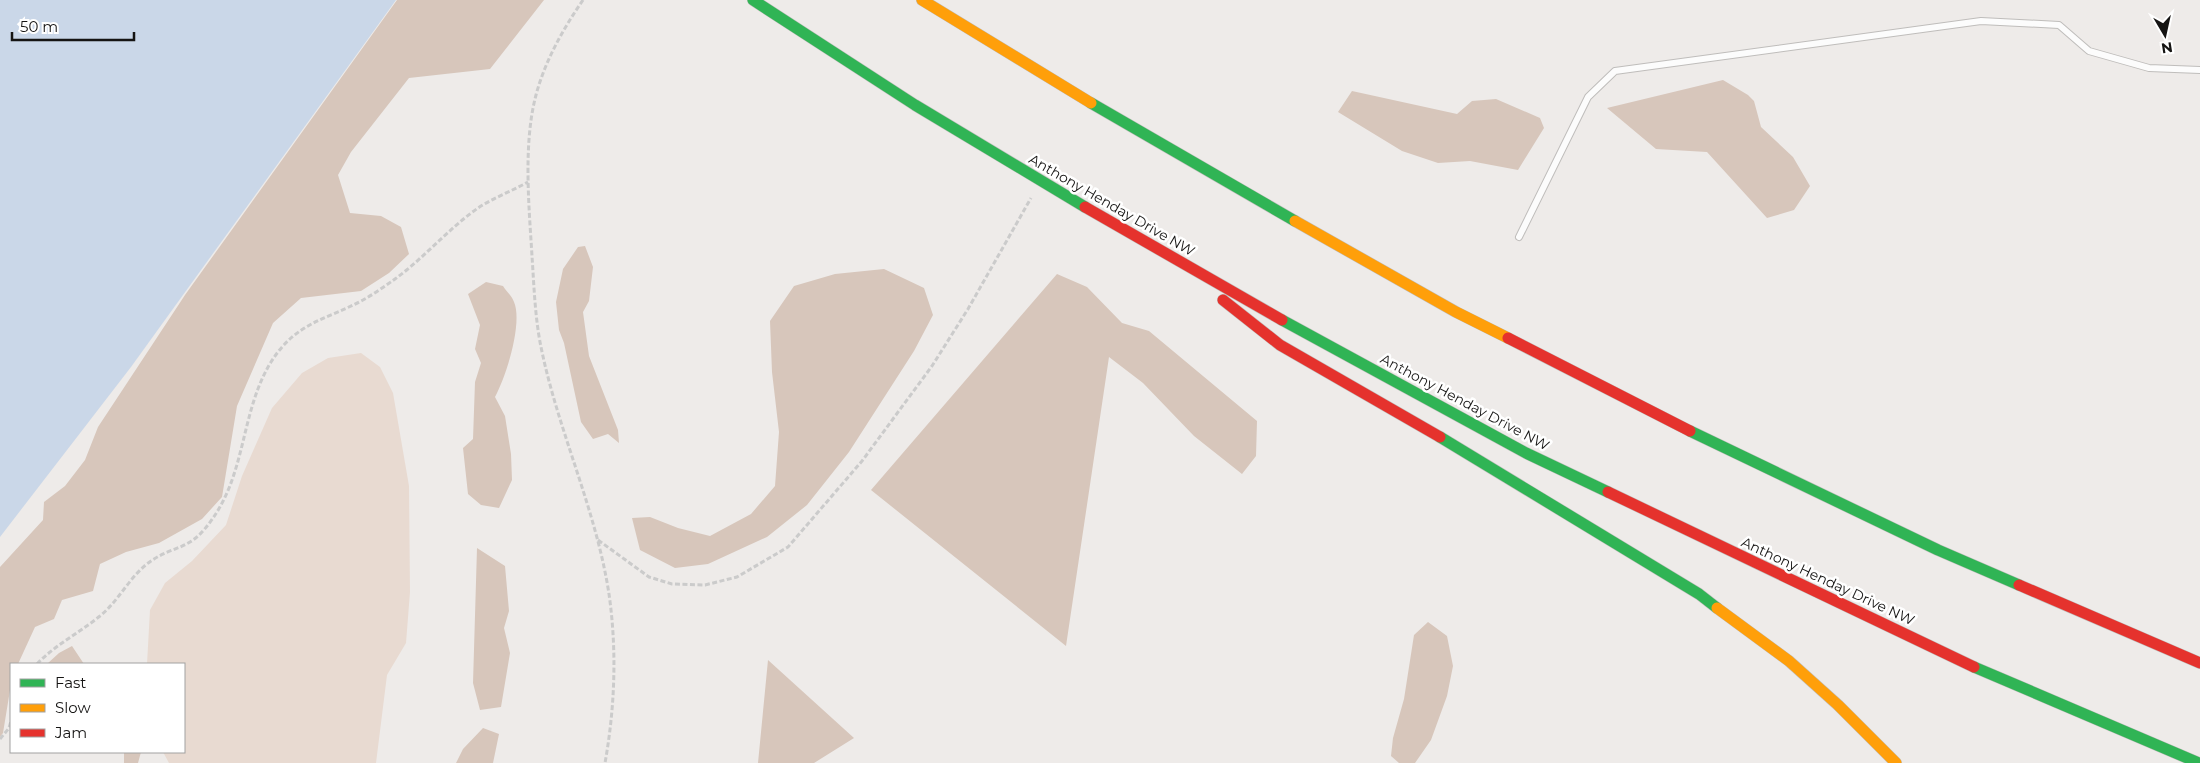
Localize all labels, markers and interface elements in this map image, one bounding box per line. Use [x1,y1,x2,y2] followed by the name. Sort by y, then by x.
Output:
[12,10,135,42] scale bar
[2140,10,2190,60] north arrow
[20,17,58,36] text: 50 m
[2160,38,2174,58] text: N
[1026,150,1199,260] street label: Anthony Henday Drive NW
[1377,350,1553,455] street label: Anthony Henday Drive NW
[1739,533,1918,629] street label: Anthony Henday Drive NW
[10,663,185,753] legend
[55,673,86,692] text: Fast
[55,698,91,717] text: Slow
[54,723,87,742] text: Jam

